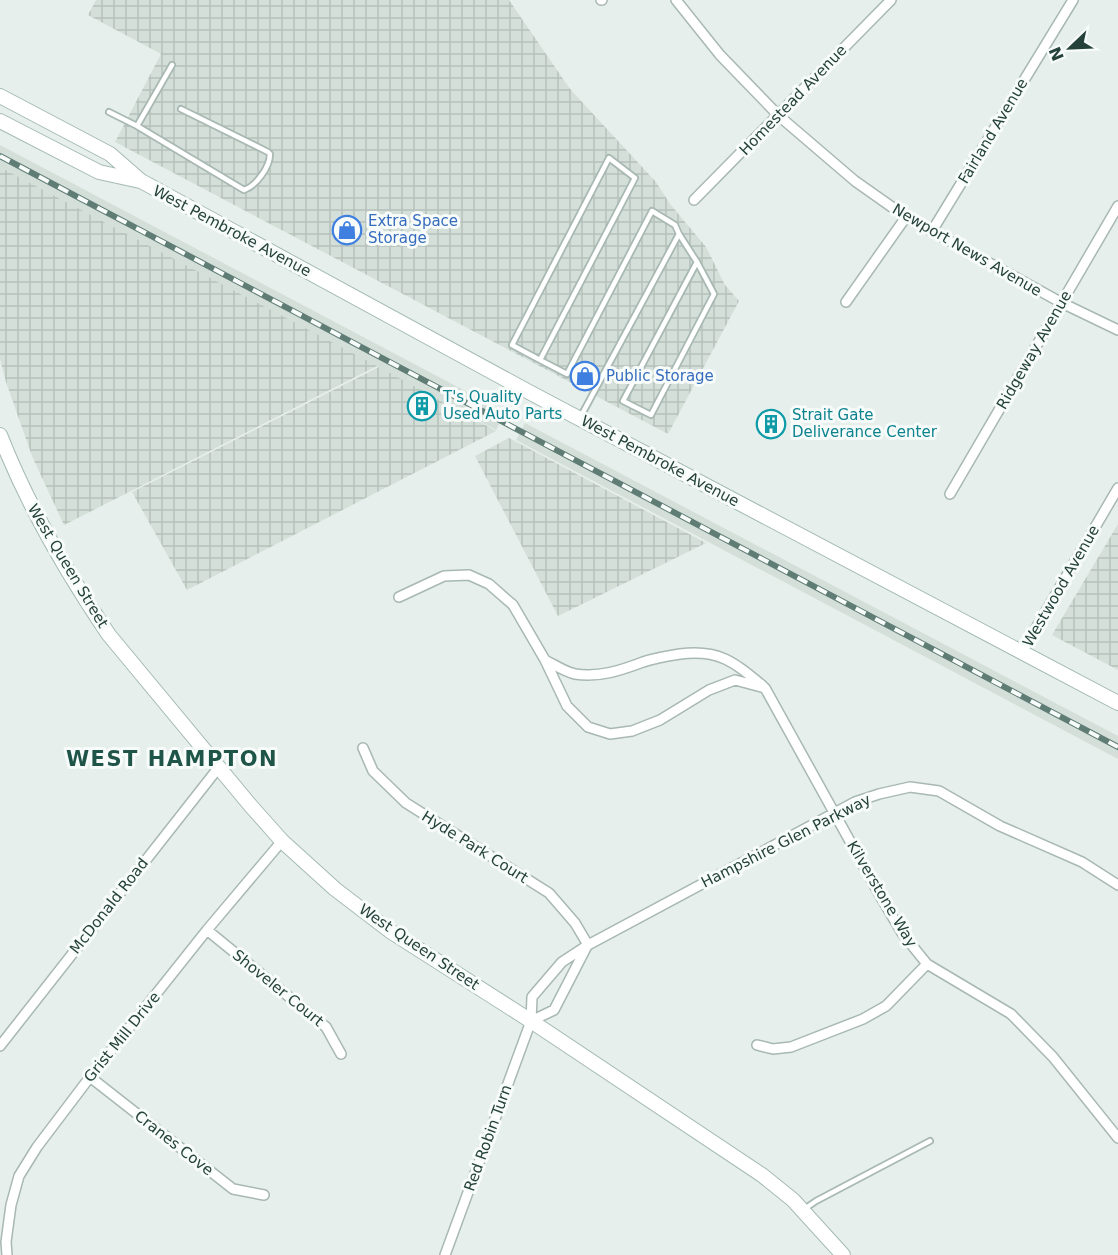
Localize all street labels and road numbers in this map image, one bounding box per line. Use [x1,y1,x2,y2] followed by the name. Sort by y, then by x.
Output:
[736,41,850,159] street label: Homestead Avenue
[954,75,1032,187] street label: Fairland Avenue
[150,182,314,280] street label: West Pembroke Avenue
[889,200,1045,300] street label: Newport News Avenue
[993,288,1075,412] street label: Ridgeway Avenue
[578,412,742,510] street label: West Pembroke Avenue
[24,501,112,631] street label: West Queen Street
[1019,522,1103,650] street label: Westwood Avenue
[698,790,874,892] street label: Hampshire Glen Parkway
[418,807,532,887] street label: Hyde Park Court
[843,838,921,950] street label: Kilverstone Way
[66,854,152,958] street label: McDonald Road
[355,900,483,994] street label: West Queen Street
[229,946,327,1030] street label: Shoveler Court
[80,988,164,1086] street label: Grist Mill Drive
[460,1082,516,1194] street label: Red Robin Turn
[131,1107,217,1179] street label: Cranes Cove

